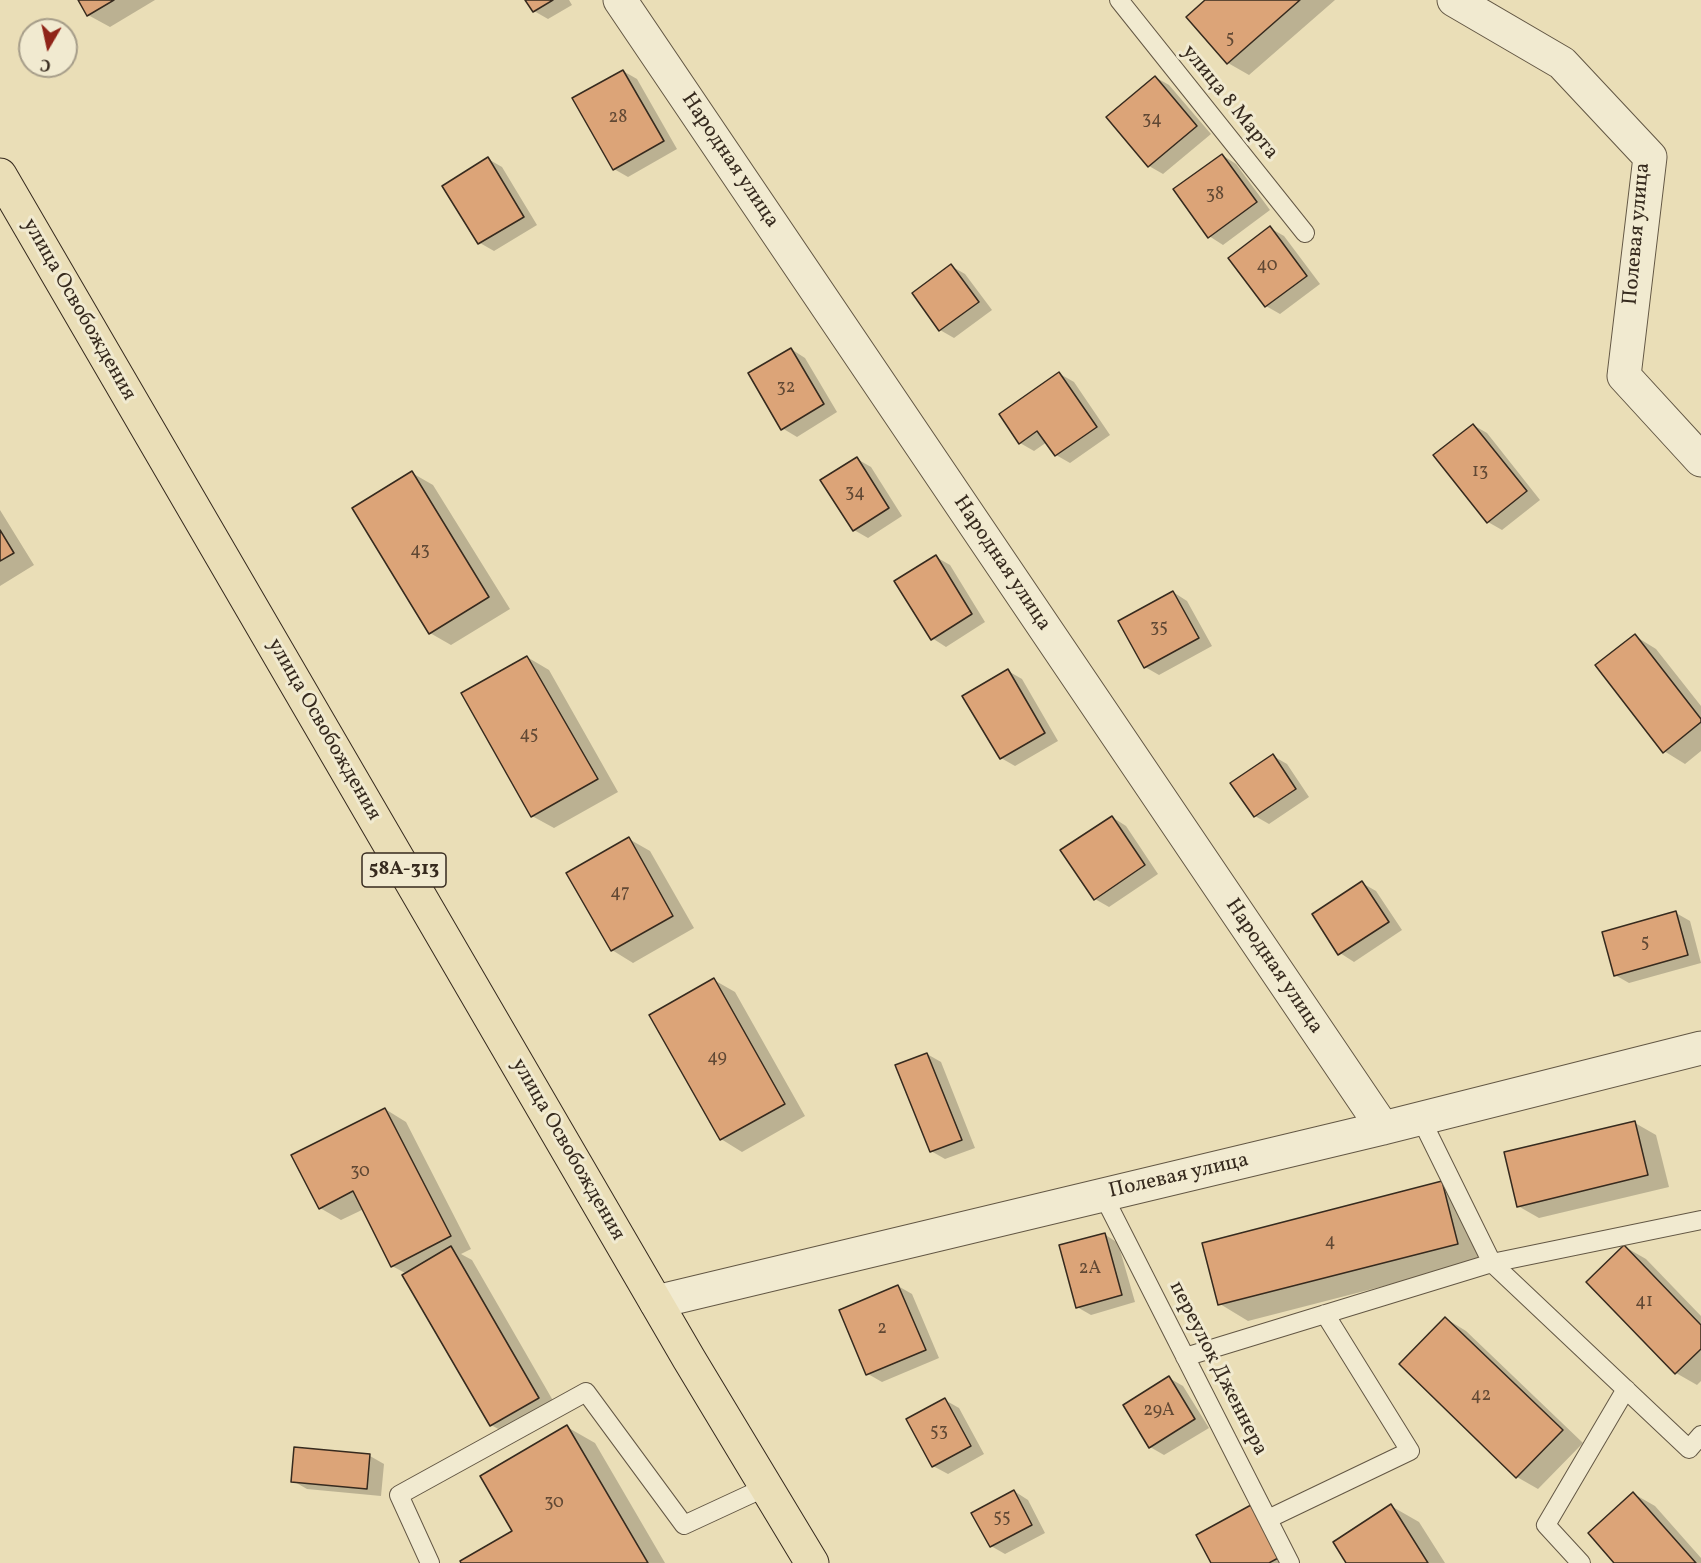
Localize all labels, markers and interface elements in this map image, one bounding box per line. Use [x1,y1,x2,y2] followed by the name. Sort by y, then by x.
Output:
[18,18,78,78] north arrow
[1226,29,1234,51] house number: 5
[1175,41,1283,165] street label: улица 8 Марта
[39,52,52,75] text: С
[674,89,784,233] street label: Народная улица
[609,108,627,130] house number: 28
[1142,110,1162,132] house number: 34
[1619,162,1657,306] street label: Полевая улица
[1206,185,1224,207] house number: 38
[16,214,140,406] street label: улица Освобождения
[1256,256,1278,278] house number: 40
[777,378,795,400] house number: 32
[1472,462,1488,484] house number: 13
[845,483,865,505] house number: 34
[946,492,1056,636] street label: Народная улица
[410,541,430,563] house number: 43
[1150,618,1168,640] house number: 35
[261,634,385,826] street label: улица Освобождения
[520,725,538,747] house number: 45
[362,853,446,887] road number: 58А-313
[610,883,630,905] house number: 47
[1218,895,1328,1039] street label: Народная улица
[1641,933,1649,955] house number: 5
[707,1048,727,1070] house number: 49
[505,1054,629,1246] street label: улица Освобождения
[1107,1149,1251,1205] street label: Полевая улица
[350,1162,370,1184] house number: 30
[1325,1232,1335,1254] house number: 4
[1079,1259,1101,1281] house number: 2А
[1162,1278,1272,1460] street label: переулок Дженнера
[1635,1292,1653,1314] house number: 41
[877,1319,887,1341] house number: 2
[1471,1386,1491,1408] house number: 42
[1143,1401,1175,1423] house number: 29А
[930,1422,948,1444] house number: 53
[544,1493,564,1515] house number: 30
[993,1508,1011,1530] house number: 55

